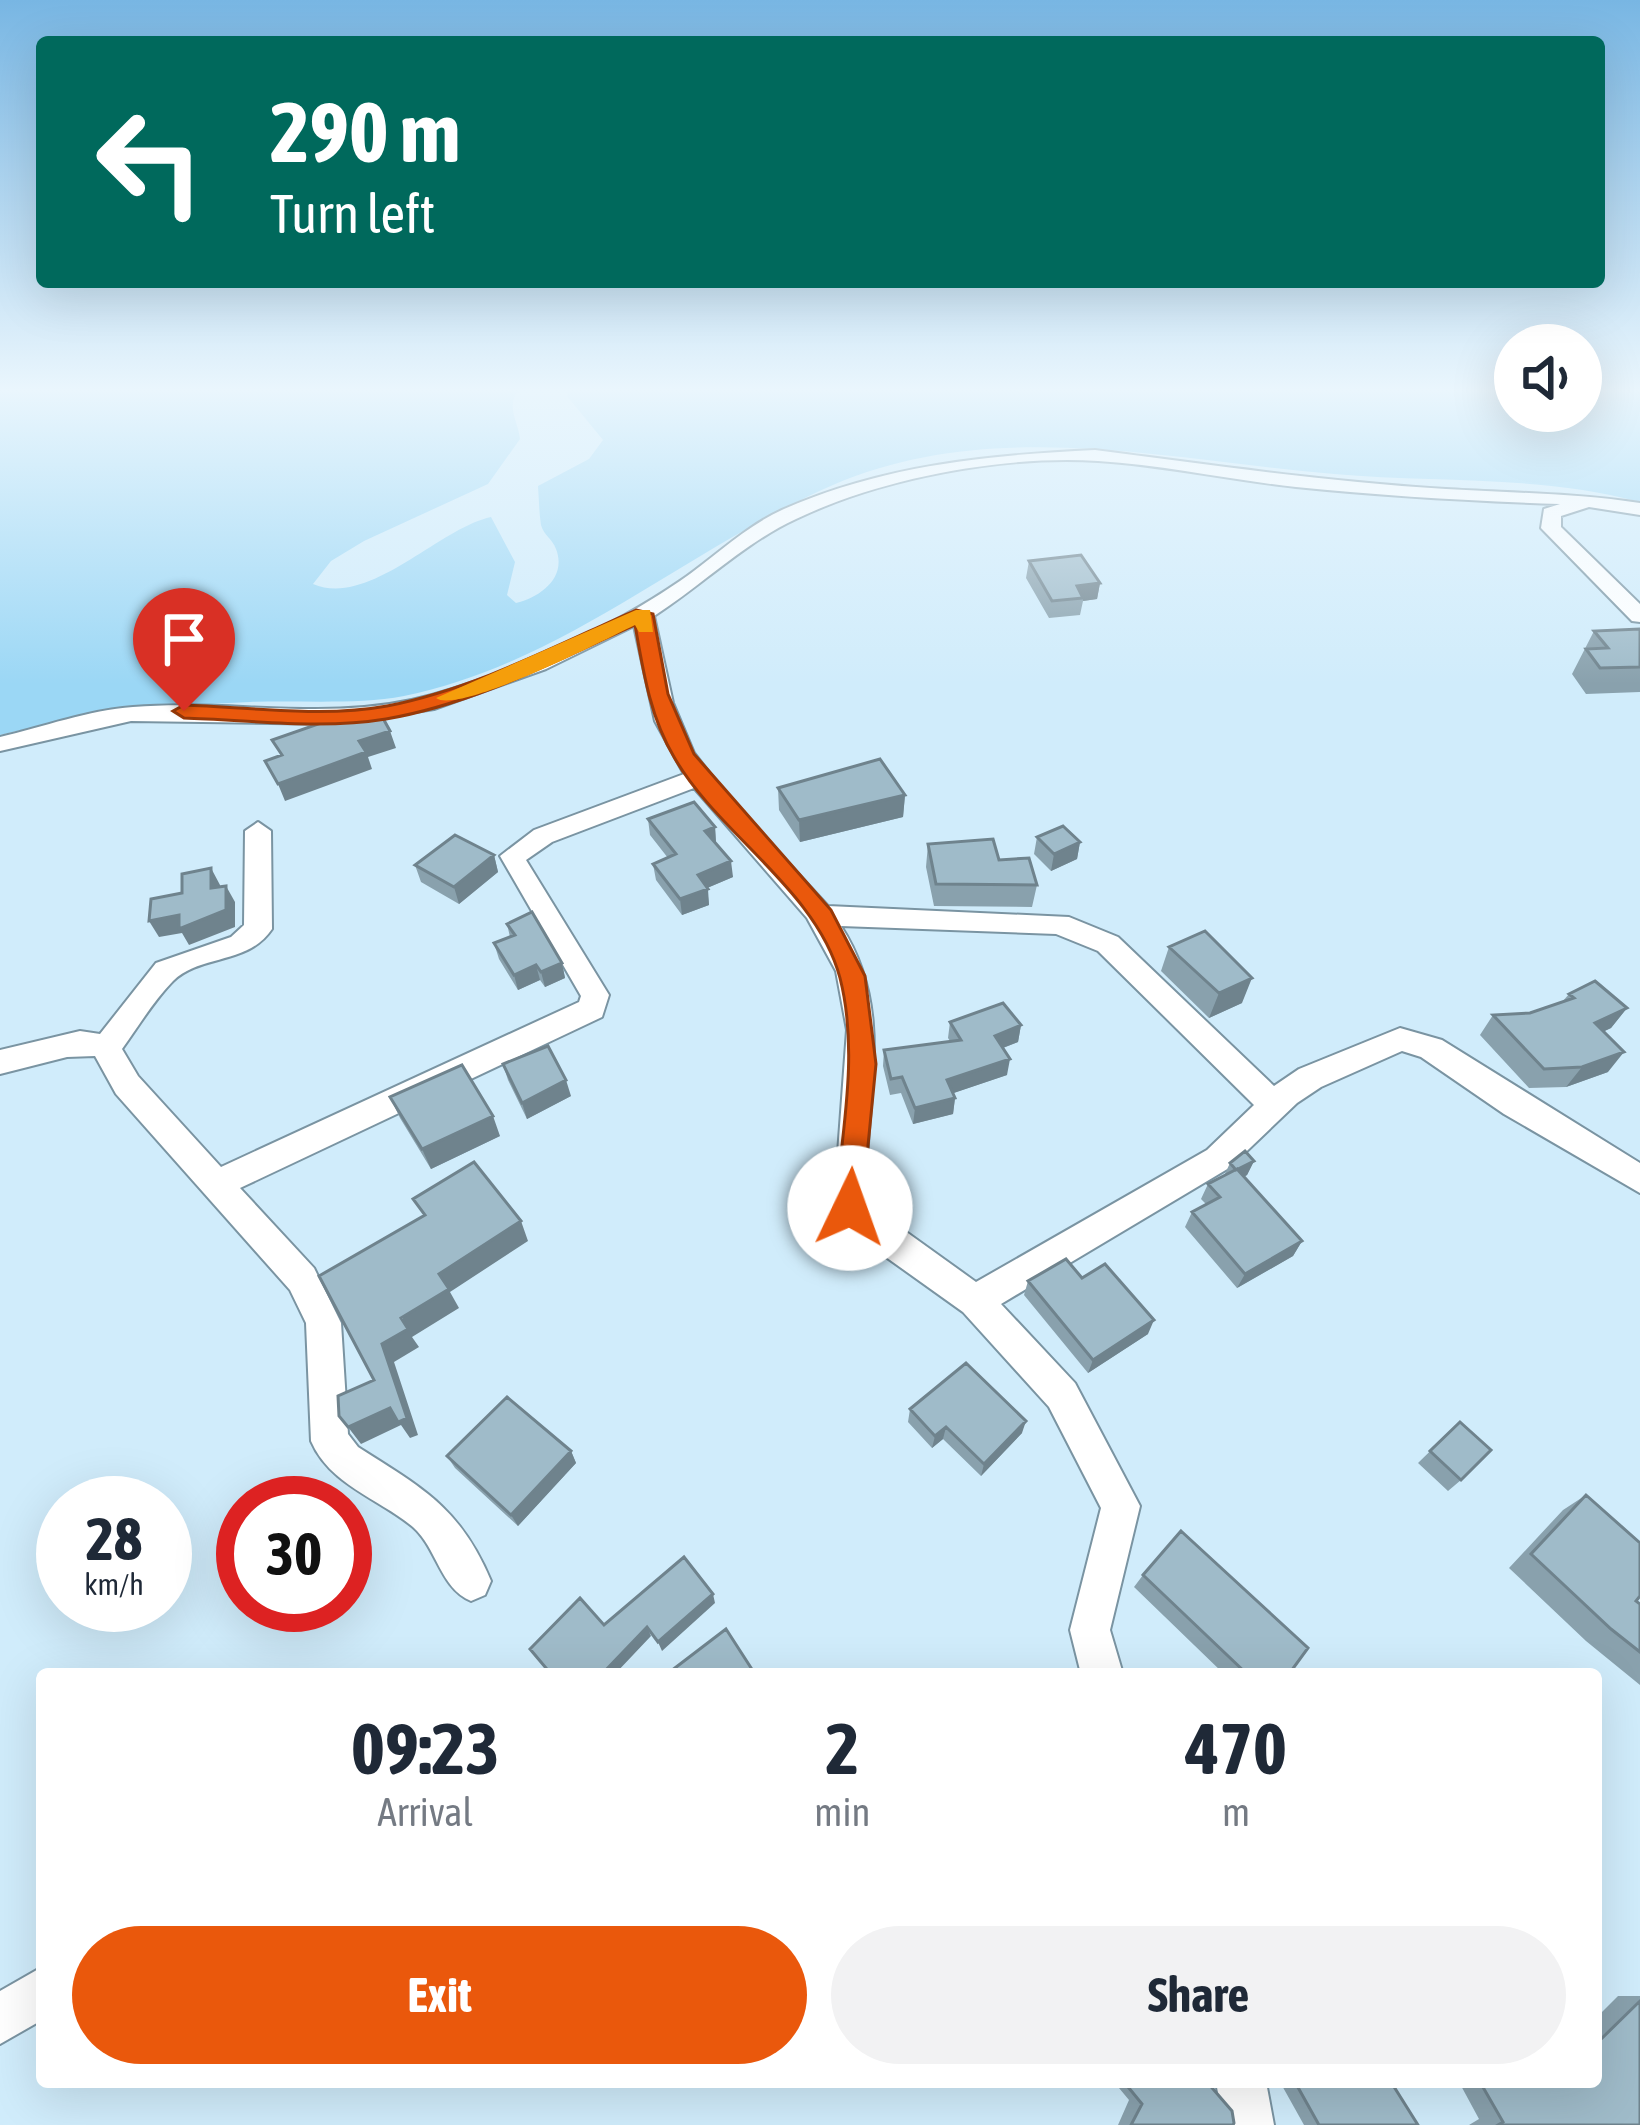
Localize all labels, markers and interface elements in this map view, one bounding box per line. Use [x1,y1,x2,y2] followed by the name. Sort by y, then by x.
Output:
[72,84,228,240] icon: left
[270,84,460,180] text: 290 m
[270,183,435,244] text: Turn left
[1494,324,1602,432] map controls
[1494,324,1602,432] button: sound
[133,588,235,711] pin
[151,606,217,672] icon: arrive
[787,1145,913,1271] position arrow
[216,1476,372,1632] speed limit sign: 30
[86,1504,142,1573] text: 28
[84,1567,144,1601] text: km/h
[351,1707,499,1789] text: 09:23
[825,1707,859,1789] text: 2
[1185,1707,1287,1789] text: 470
[378,1790,473,1834] text: Arrival
[814,1790,870,1834] text: min
[1222,1790,1250,1834] text: m
[72,1926,807,2064] button: Exit
[831,1926,1566,2064] button: Share

